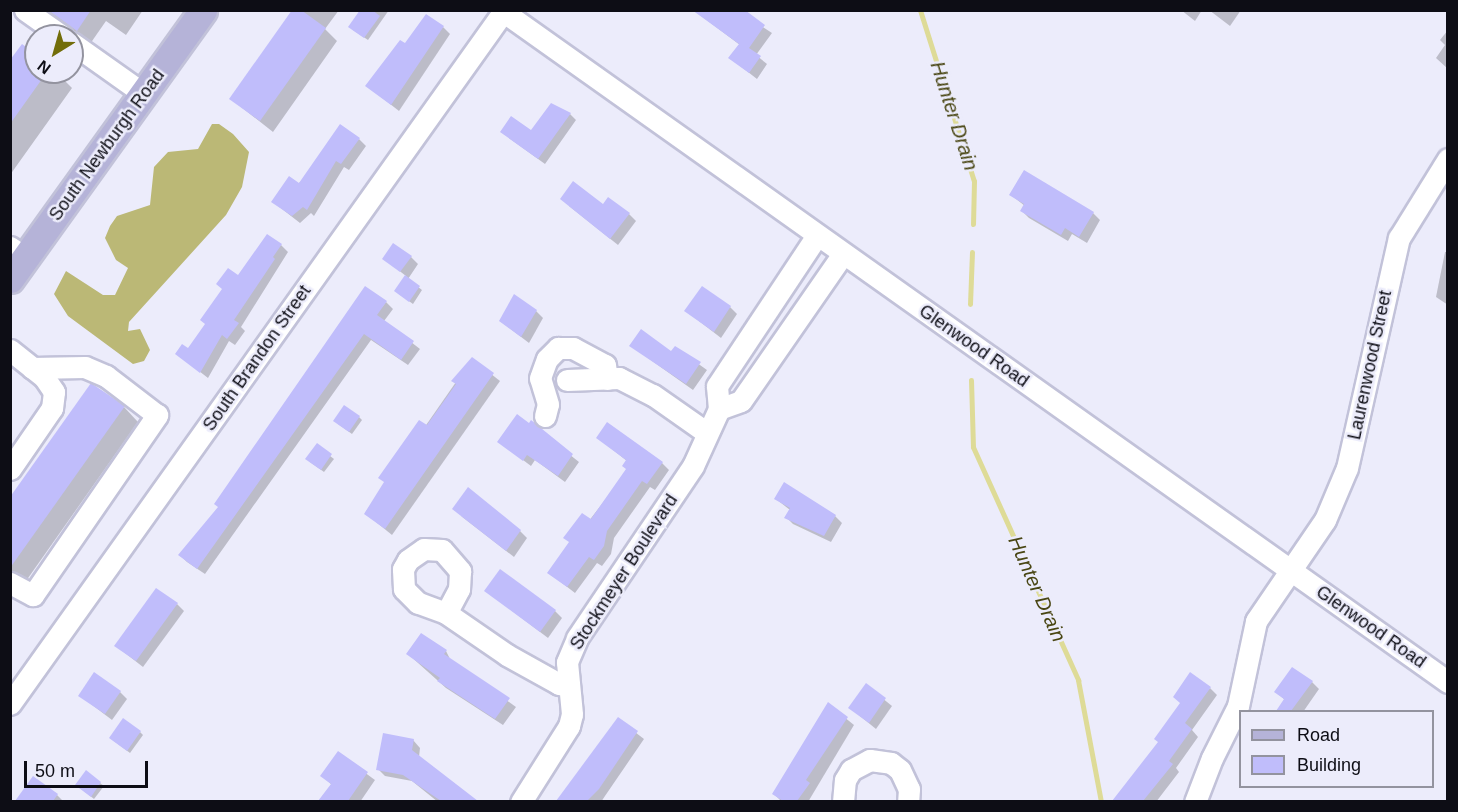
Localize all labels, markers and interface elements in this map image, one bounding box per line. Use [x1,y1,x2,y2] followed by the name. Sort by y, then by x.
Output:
[24,24,84,84] north arrow
[925,58,983,174] water label: Hunter Drain
[45,65,169,225] street label: South Newburgh Road
[199,281,315,435] street label: South Brandon Street
[1344,288,1396,442] street label: Laurenwood Street
[915,300,1033,392] street label: Glenwood Road
[566,490,682,654] street label: Stockmeyer Boulevard
[1003,532,1071,646] water label: Hunter Drain
[1312,581,1430,673] street label: Glenwood Road
[1239,710,1434,788] legend
[1297,725,1340,745] text: Road
[27,749,152,787] scale bar
[1297,755,1361,775] text: Building
[35,761,75,781] text: 50 m

